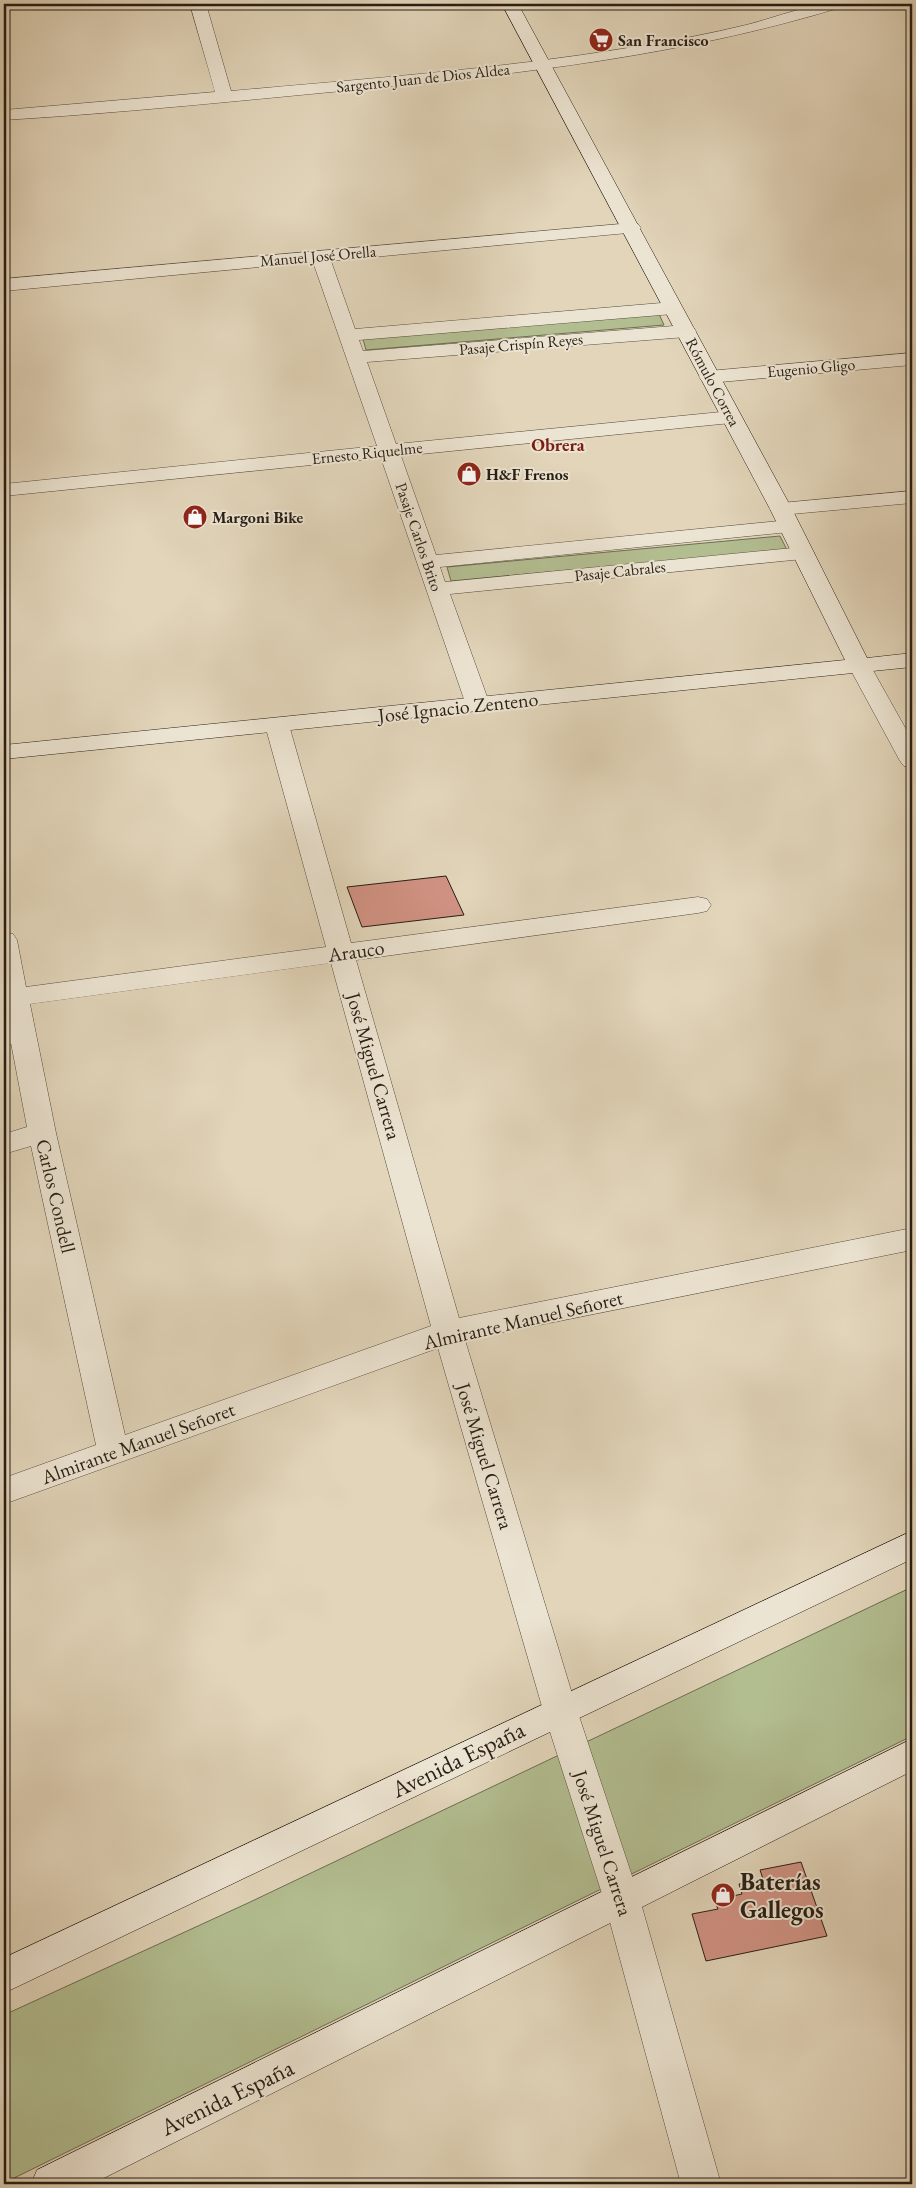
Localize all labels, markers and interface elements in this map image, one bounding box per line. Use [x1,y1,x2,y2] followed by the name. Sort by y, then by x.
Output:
[588,27,614,53] supermarket icon: San Francisco
[618,30,709,51] place label: San Francisco
[335,58,511,98] street label: Sargento Juan de Dios Aldea
[259,240,378,272] street label: Manuel José Orella
[458,328,584,360] street label: Pasaje Crispín Reyes
[681,334,746,431] street label: Rómulo Correa
[766,354,856,382] street label: Eugenio Gligo
[531,433,585,456] district label: Obrera
[311,437,423,469] street label: Ernesto Riquelme
[456,461,482,487] shop icon: H&F Frenos
[486,464,569,485] place label: H&F Frenos
[391,480,447,594] street label: Pasaje Carlos Brito
[182,504,208,530] shop icon: Margoni Bike
[212,507,304,528] place label: Margoni Bike
[573,556,667,586] street label: Pasaje Cabrales
[375,686,539,729] street label: José Ignacio Zenteno
[325,934,386,968] street label: Arauco
[340,988,407,1143] street label: José Miguel Carrera
[30,1136,82,1256] street label: Carlos Condell
[420,1284,626,1356] street label: Almirante Manuel Señoret
[450,1378,520,1532] street label: José Miguel Carrera
[37,1396,239,1490] street label: Almirante Manuel Señoret
[385,1713,530,1805] street label: Avenida España
[567,1765,639,1919] street label: José Miguel Carrera
[740,1866,824,1926] place label: Baterías Gallegos
[710,1882,736,1908] shop icon: Baterías Gallegos
[154,2051,299,2143] street label: Avenida España

